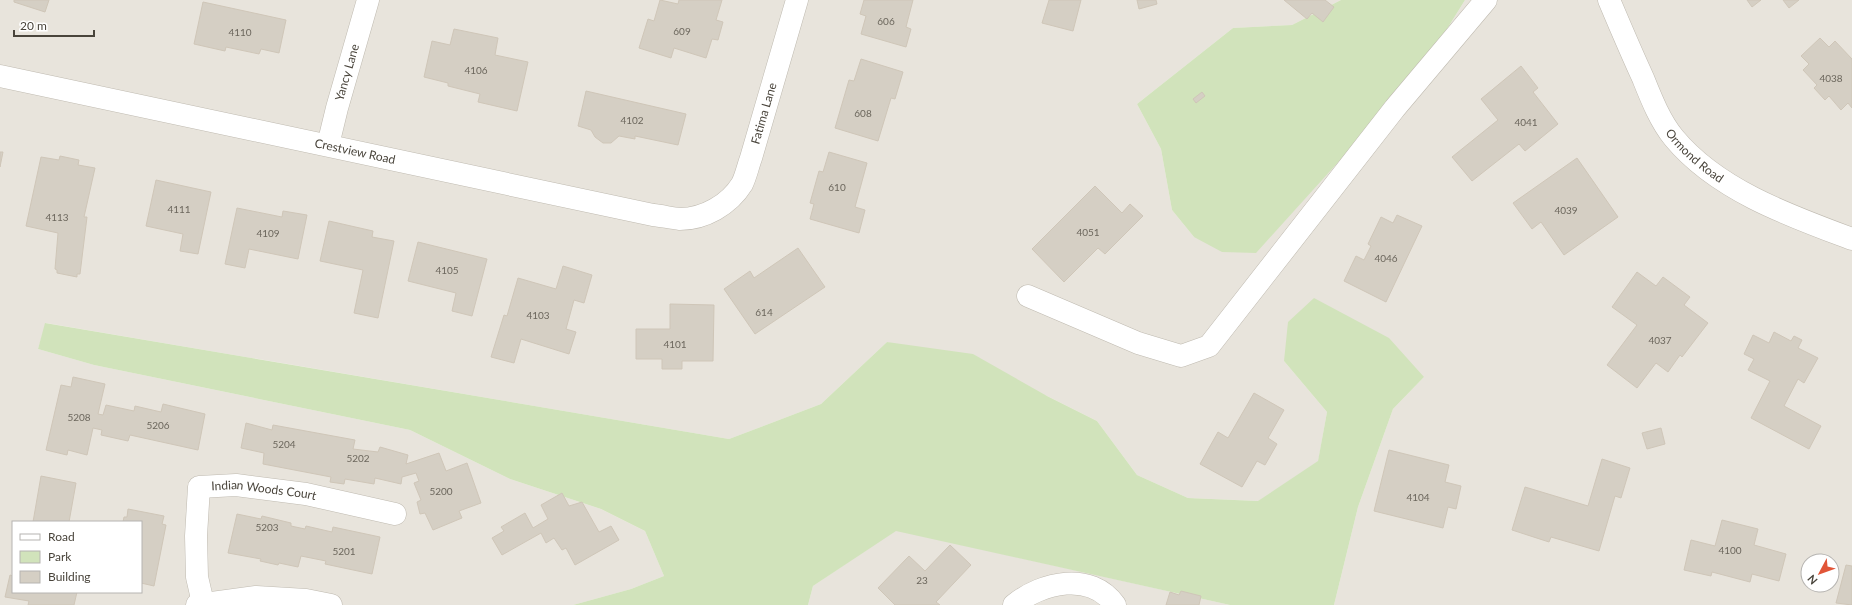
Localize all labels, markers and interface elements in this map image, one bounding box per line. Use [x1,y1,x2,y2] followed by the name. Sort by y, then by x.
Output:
[14,12,94,38] scale bar
[877,15,895,27] house number: 606
[20,18,47,33] text: 20 m
[673,25,691,37] house number: 609
[228,26,252,38] house number: 4110
[331,42,362,103] street label: Yancy Lane
[464,64,488,76] house number: 4106
[1819,72,1843,84] house number: 4038
[747,81,780,146] street label: Fatima Lane
[854,107,872,119] house number: 608
[620,114,644,126] house number: 4102
[1514,116,1538,128] house number: 4041
[1663,126,1726,186] street label: Ormond Road
[313,135,397,167] street label: Crestview Road
[828,181,846,193] house number: 610
[167,203,191,215] house number: 4111
[1554,204,1578,216] house number: 4039
[45,211,69,223] house number: 4113
[1076,226,1100,238] house number: 4051
[256,227,280,239] house number: 4109
[1374,252,1398,264] house number: 4046
[435,264,459,276] house number: 4105
[755,306,773,318] house number: 614
[526,309,550,321] house number: 4103
[1648,334,1672,346] house number: 4037
[663,338,687,350] house number: 4101
[67,411,91,423] house number: 5208
[146,419,170,431] house number: 5206
[272,438,296,450] house number: 5204
[346,452,370,464] house number: 5202
[211,477,319,503] street label: Indian Woods Court
[429,485,453,497] house number: 5200
[1406,491,1430,503] house number: 4104
[12,521,142,593] legend
[255,521,279,533] house number: 5203
[48,529,75,544] text: Road
[1718,544,1742,556] house number: 4100
[332,545,356,557] house number: 5201
[48,549,72,564] text: Park
[1800,553,1840,593] north arrow
[48,569,91,584] text: Building
[1804,572,1820,587] text: N
[916,574,928,586] house number: 23

